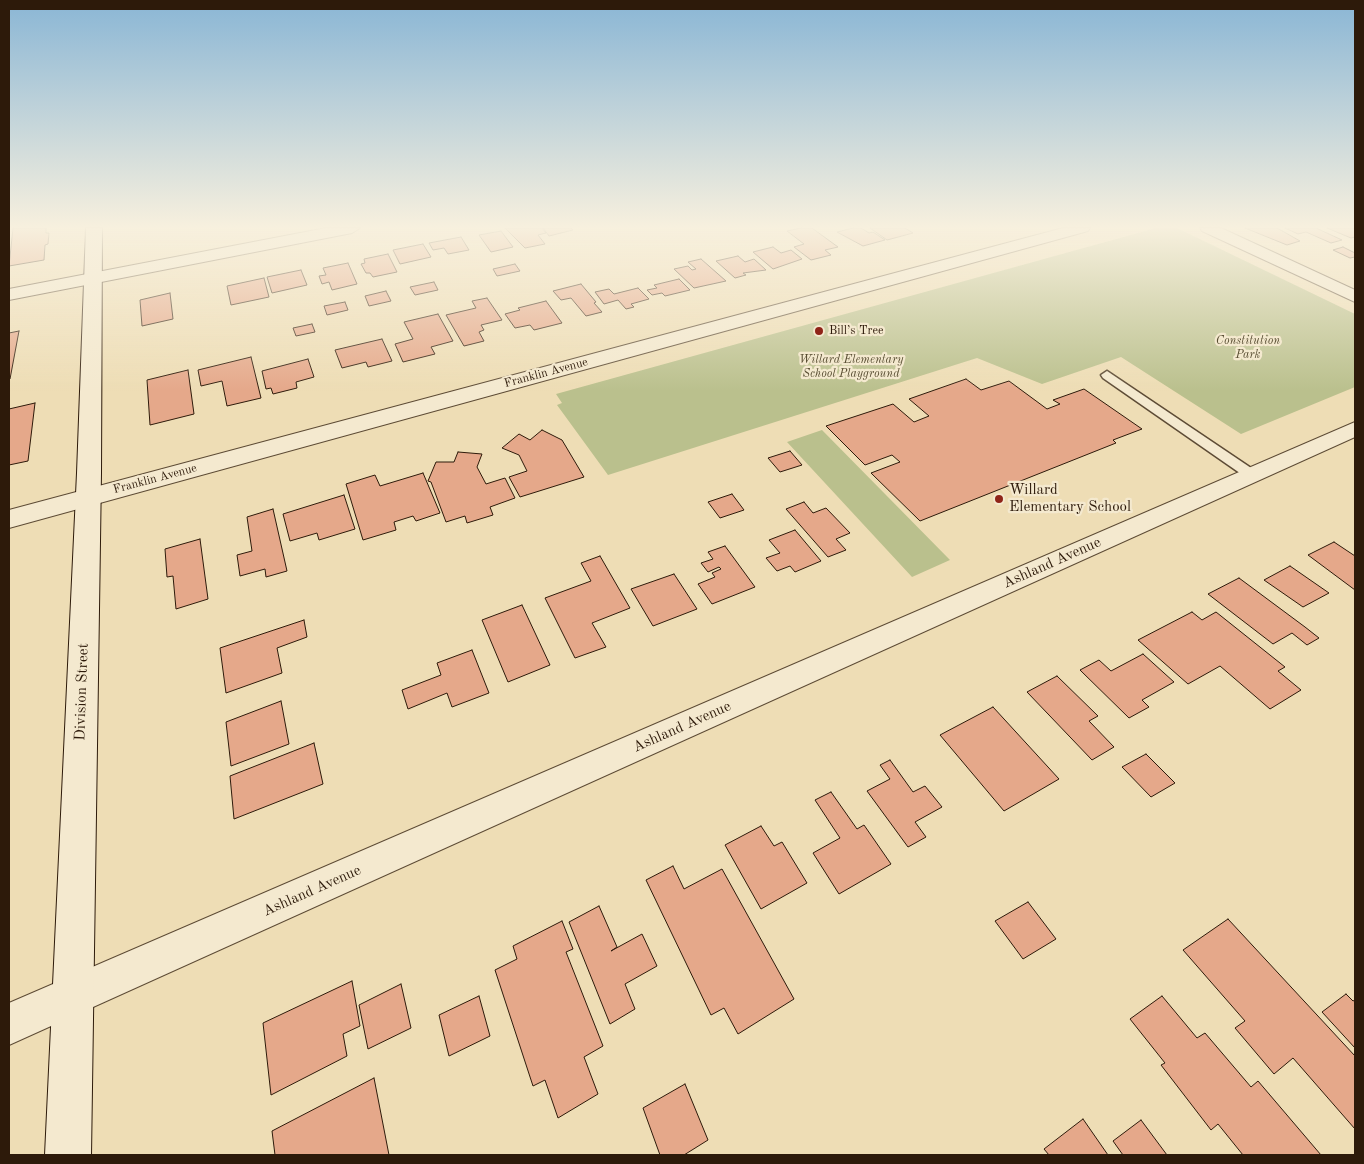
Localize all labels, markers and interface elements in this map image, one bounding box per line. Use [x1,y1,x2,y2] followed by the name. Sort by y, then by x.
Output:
[829,324,883,338] place label: Bill’s Tree
[813,325,825,337] marker: Bill’s Tree
[1216,334,1280,362] park label: Constitution Park
[799,353,903,381] park label: Willard Elementary School Playground
[503,355,589,391] street label: Franklin Avenue
[112,461,198,497] street label: Franklin Avenue
[1009,481,1131,516] place label: Willard Elementary School
[993,493,1005,505] marker: Willard Elementary School
[1000,533,1104,593] street label: Ashland Avenue
[71,643,93,741] street label: Division Street
[630,697,734,757] street label: Ashland Avenue
[260,861,364,921] street label: Ashland Avenue

